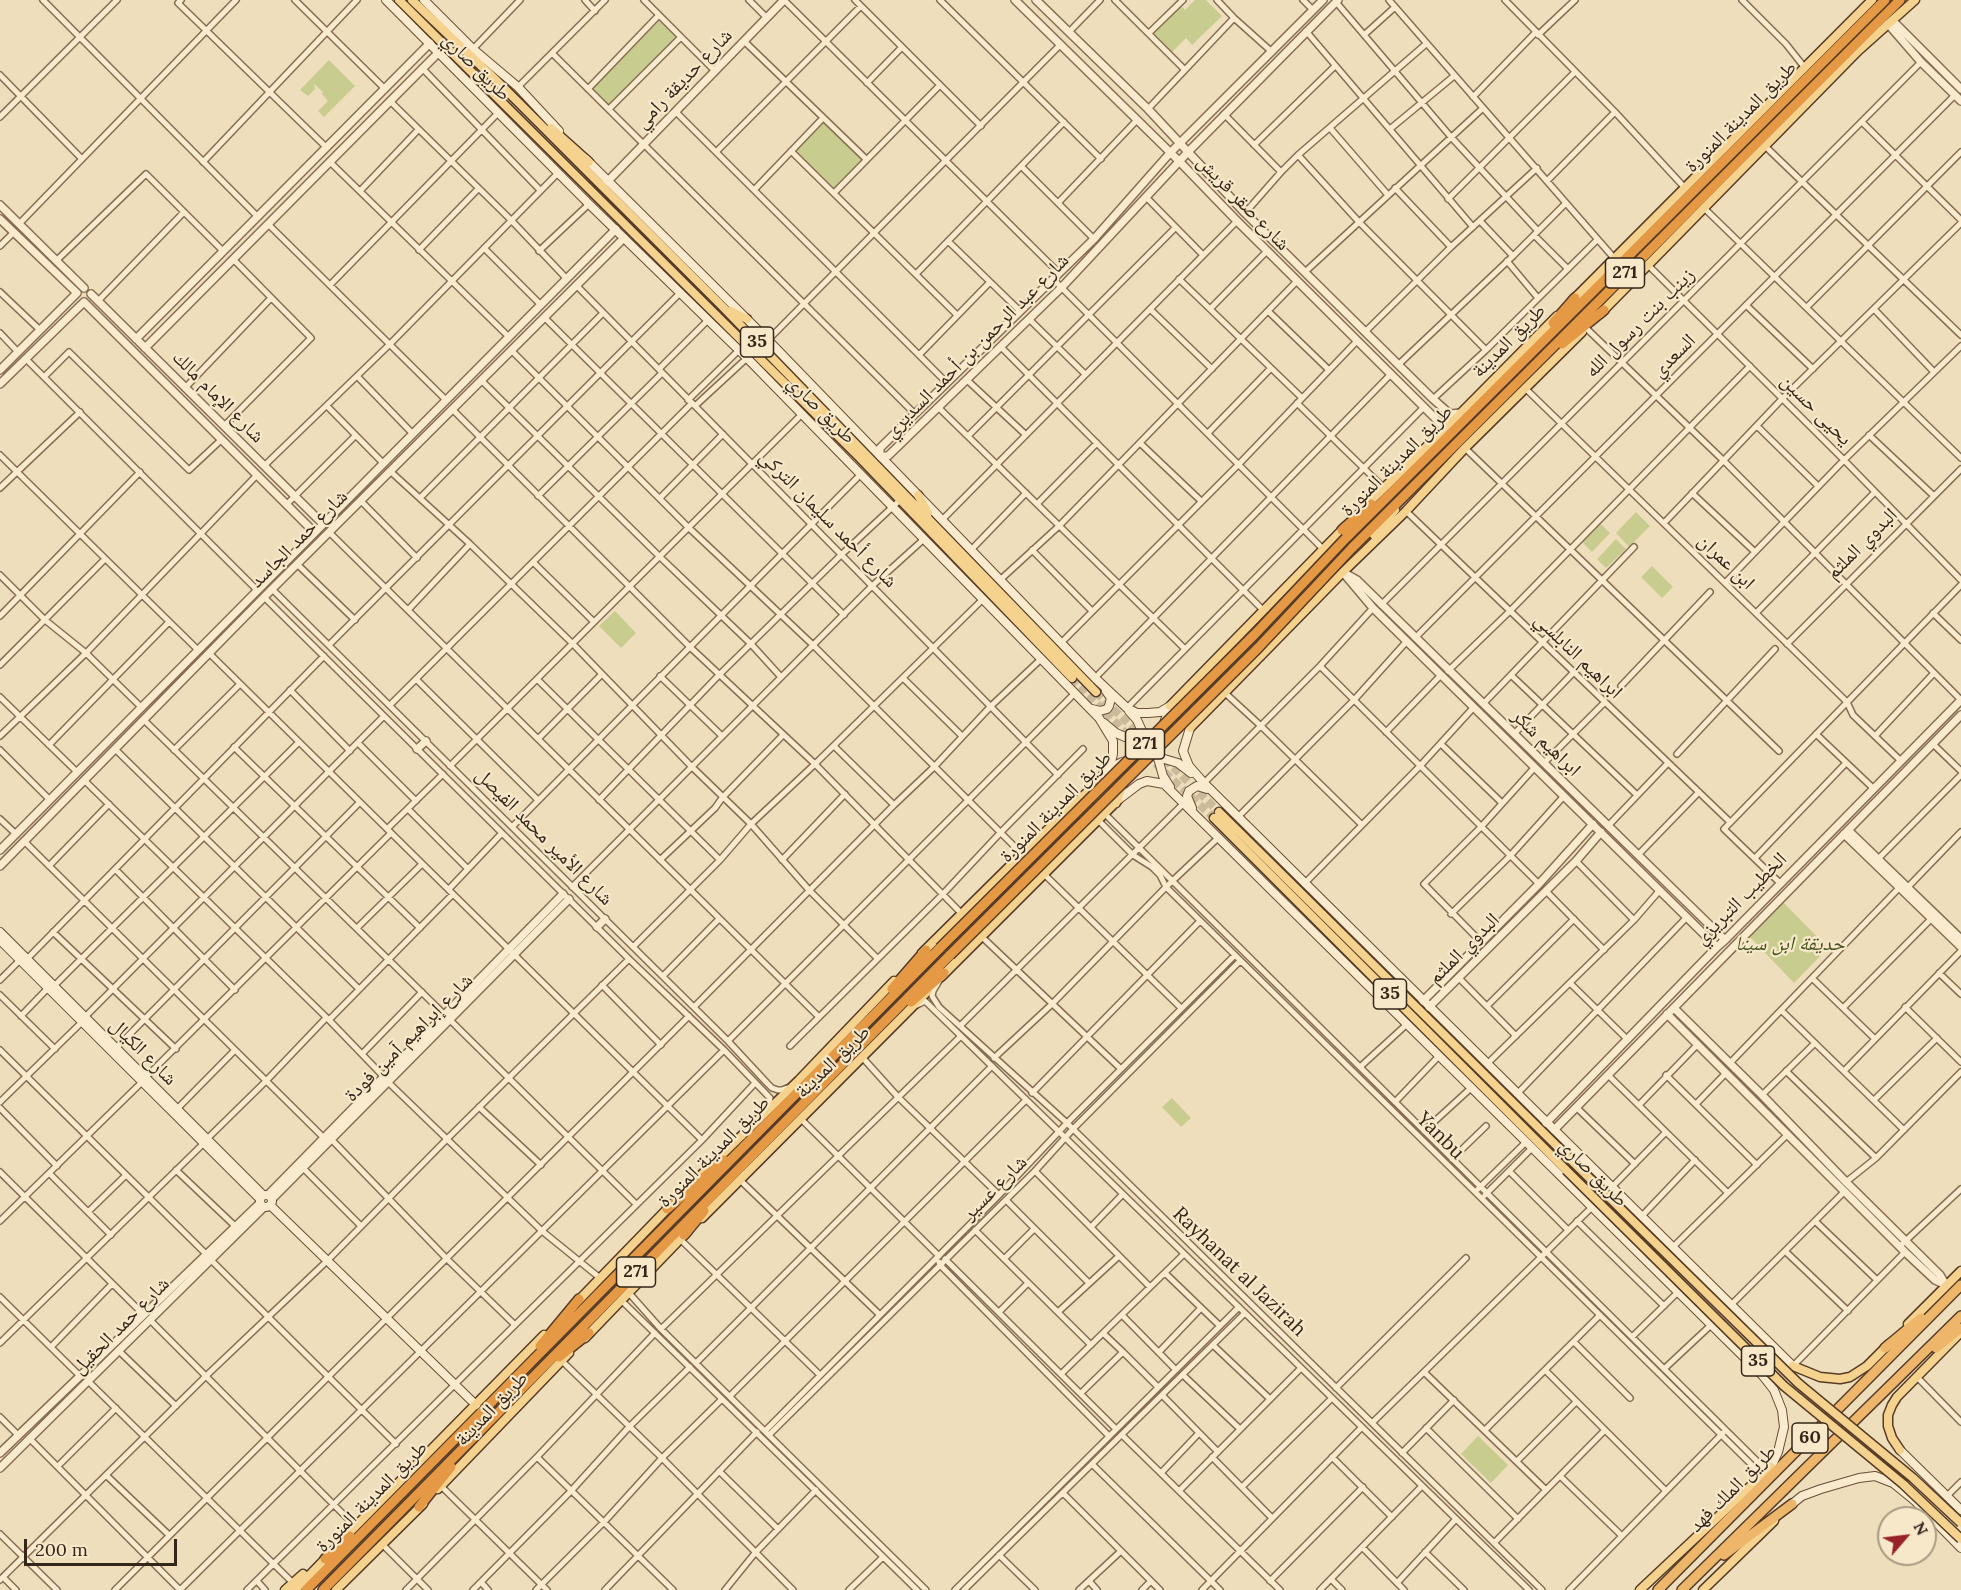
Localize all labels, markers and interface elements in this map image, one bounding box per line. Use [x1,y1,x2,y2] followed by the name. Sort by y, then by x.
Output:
[630,24,738,134] street label: شارع حديقة رامي
[437,28,515,106] street label: طريق صاري
[1680,56,1802,178] street label: طريق المدينة المنورة
[1191,150,1295,256] street label: شارع صقر قريش
[880,249,1074,443] street label: شارع عبد الرحمن بن أحمد السديري
[1606,258,1644,288] road number: 271
[1580,263,1700,383] street label: زينب بنت رسول الله
[1467,299,1551,383] street label: طريق المدينة
[740,327,774,357] road number: 35
[1647,329,1701,383] street label: السعدي
[167,346,269,448] street label: شارع الإمام مالك
[1775,369,1857,451] street label: يحيى حسين
[782,371,860,449] street label: طريق صاري
[1336,400,1458,522] street label: طريق المدينة المنورة
[754,445,902,593] street label: شارع أحمد سليمان التركي
[245,485,353,593] street label: شارع حمد الجاسد
[1821,503,1903,585] street label: البدوي الملثم
[1692,529,1760,595] street label: ابن عمران
[1529,608,1627,704] street label: ابراهيم النابلسي
[1506,704,1586,782] street label: ابراهيم شكر
[1126,729,1164,759] road number: 271
[995,746,1117,868] street label: طريق المدينة المنورة
[470,763,618,911] street label: شارع الأمير محمد الفيصل
[1690,848,1792,950] street label: الخطيب التبريزي
[1423,908,1505,990] street label: البدوي الملثم
[1735,932,1845,956] park label: حديقة ابن سينا
[340,969,478,1107] street label: شارع إبراهيم آمين فودة
[1374,979,1406,1009] road number: 35
[104,1013,182,1091] street label: شارع الكيال
[791,1020,875,1104] street label: طريق المدينة
[653,1091,775,1213] street label: طريق المدينة المنورة
[1411,1107,1469,1165] street label: Yanbu
[1554,1134,1632,1212] street label: طريق صاري
[958,1151,1032,1225] street label: شارع عسير
[1167,1202,1311,1342] street label: Rayhanat al Jazirah
[616,1257,656,1287] road number: 271
[67,1272,175,1380] street label: شارع حمد الحقيل
[1742,1346,1774,1376] road number: 35
[450,1367,534,1451] street label: طريق المدينة
[1792,1423,1828,1453] road number: 60
[311,1436,433,1558] street label: طريق المدينة المنورة
[1684,1440,1782,1538] street label: طريق الملك فهد
[1877,1506,1937,1566] north arrow
[1909,1518,1933,1539] text: N
[27,1527,180,1565] scale bar
[35,1538,88,1561] text: 200 m

